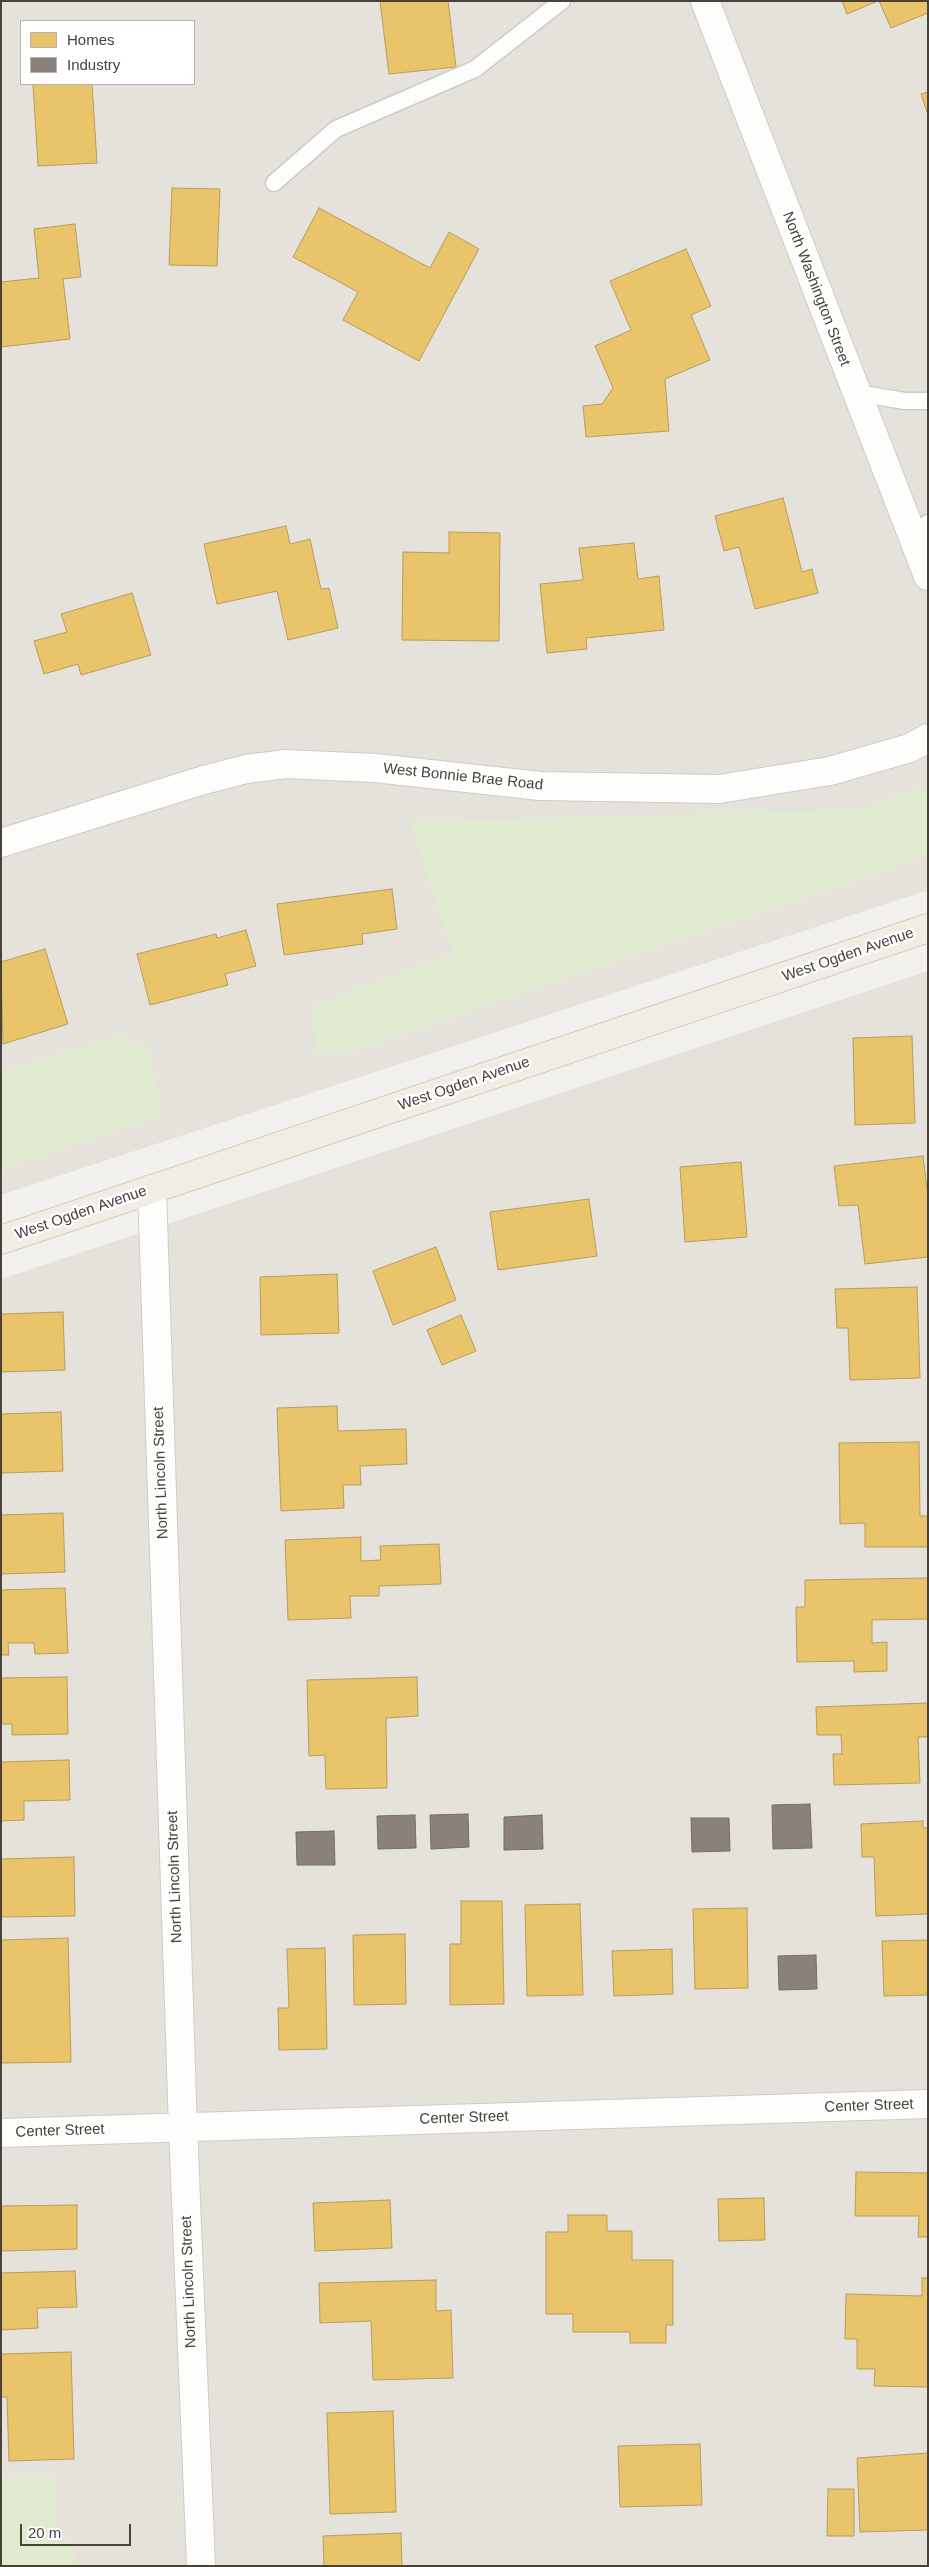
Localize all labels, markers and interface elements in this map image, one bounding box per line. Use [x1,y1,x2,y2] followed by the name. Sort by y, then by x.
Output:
[20,20,195,85] legend
[67,31,115,48] text: Homes
[67,56,120,73] text: Industry
[778,209,854,369] street label: North Washington Street
[382,760,544,794] street label: West Bonnie Brae Road
[780,924,916,986] street label: West Ogden Avenue
[396,1053,532,1115] street label: West Ogden Avenue
[13,1182,149,1244] street label: West Ogden Avenue
[150,1406,172,1540] street label: North Lincoln Street
[164,1810,186,1944] street label: North Lincoln Street
[824,2095,914,2117] street label: Center Street
[419,2107,509,2129] street label: Center Street
[15,2120,105,2142] street label: Center Street
[178,2215,200,2349] street label: North Lincoln Street
[22,2514,134,2546] scale bar
[28,2524,61,2541] text: 20 m

